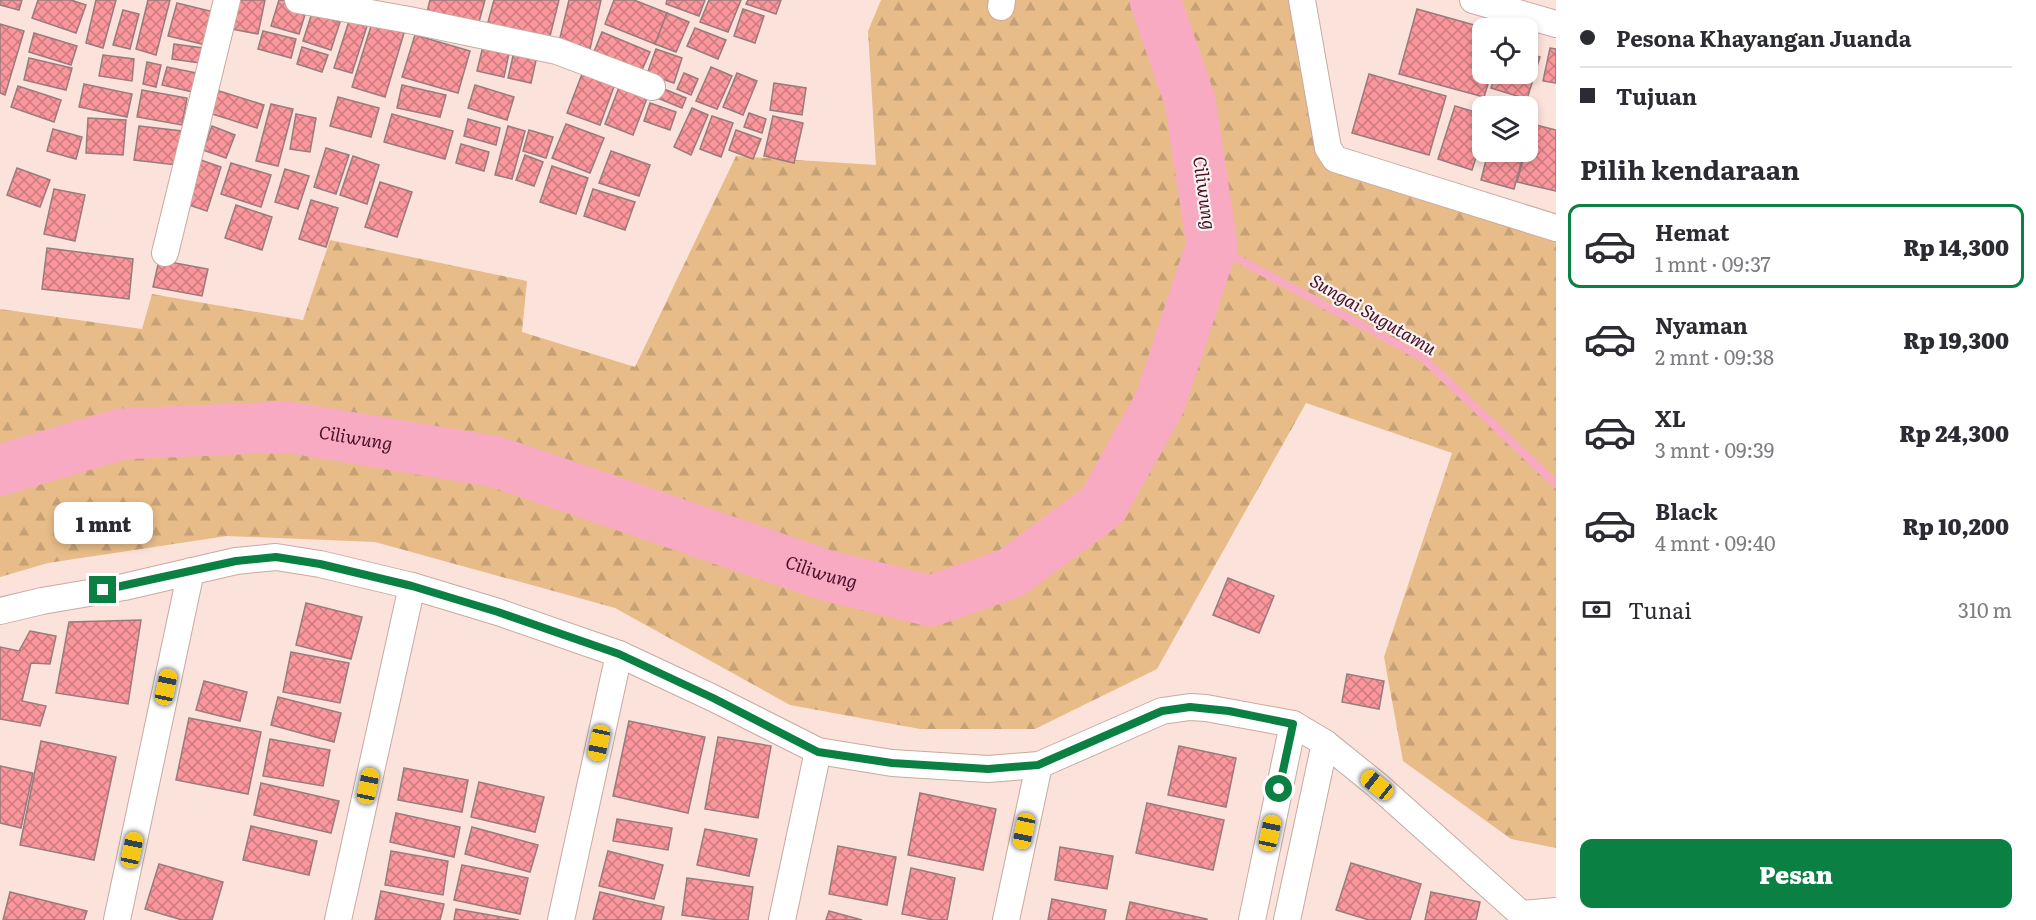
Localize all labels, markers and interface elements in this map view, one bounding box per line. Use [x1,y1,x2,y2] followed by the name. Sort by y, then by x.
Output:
[1472,18,1538,162] map controls
[1472,18,1538,84] button: locate
[1616,21,1911,54] text: Pesona Khayangan Juanda
[1616,79,1697,112] text: Tujuan
[1472,96,1538,162] button: layers
[1580,148,1800,188] text: Pilih kendaraan
[1187,154,1224,231] water label: Ciliwung
[1655,215,1729,248] text: Hemat
[1583,219,1637,273] icon: car
[1903,230,2009,263] text: Rp 14,300
[1655,248,1771,278] text: 1 mnt · 09:37
[1305,266,1442,361] water label: Sungai Sugutamu
[1655,308,1748,341] text: Nyaman
[1583,312,1637,366] icon: car
[1903,323,2009,356] text: Rp 19,300
[1655,341,1774,371] text: 2 mnt · 09:38
[1655,401,1686,434] text: XL
[1583,405,1637,459] icon: car
[1899,416,2009,449] text: Rp 24,300
[317,418,395,456] water label: Ciliwung
[1655,434,1774,464] text: 3 mnt · 09:39
[1655,494,1717,527] text: Black
[1583,498,1637,552] icon: car
[54,503,152,545] callout: 1 mnt
[76,508,131,538] text: 1 mnt
[1903,509,2009,542] text: Rp 10,200
[1655,527,1775,557] text: 4 mnt · 09:40
[782,547,860,594] water label: Ciliwung
[89,576,116,603] route end
[1580,593,1613,626] icon: cash
[1628,593,1692,626] text: Tunai
[1958,594,2012,624] text: 310 m
[153,668,179,706] car
[586,724,612,762] car
[355,767,381,805] car
[1357,767,1397,803] car
[1265,775,1292,802] route start
[1011,812,1037,850] car
[1257,814,1283,852] car
[119,831,145,869] car
[1580,839,2012,908] button: Pesan

